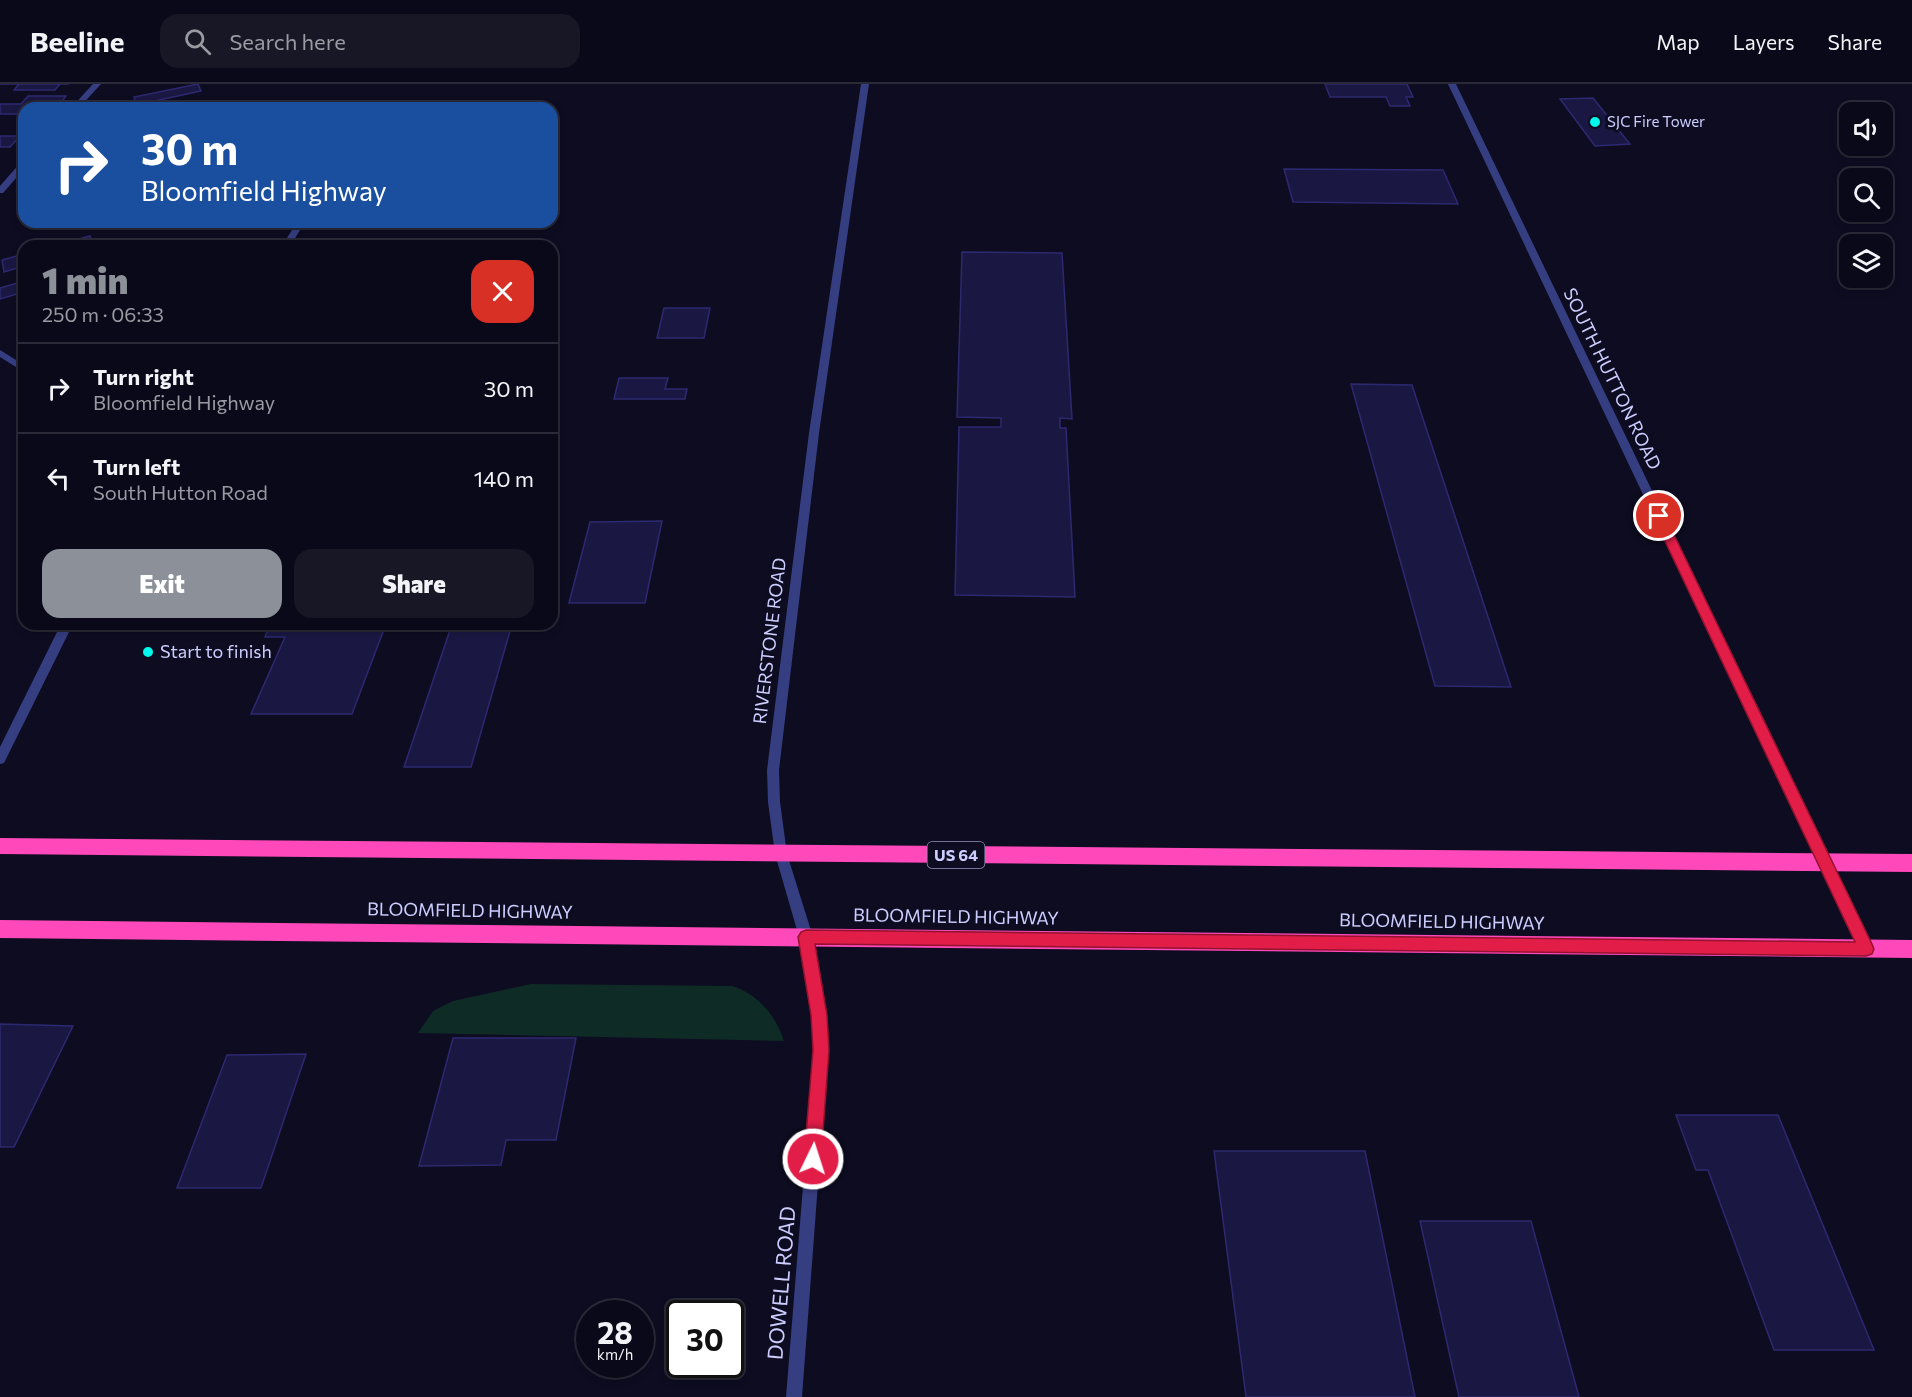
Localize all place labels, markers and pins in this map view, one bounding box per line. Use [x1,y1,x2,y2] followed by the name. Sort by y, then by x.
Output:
[1607,112,1705,130] place label: SJC Fire Tower
[1588,115,1602,129] marker: SJC Fire Tower
[1633,490,1684,541] pin
[160,640,272,662] place label: Start to finish
[141,645,155,659] marker: Start to finish

